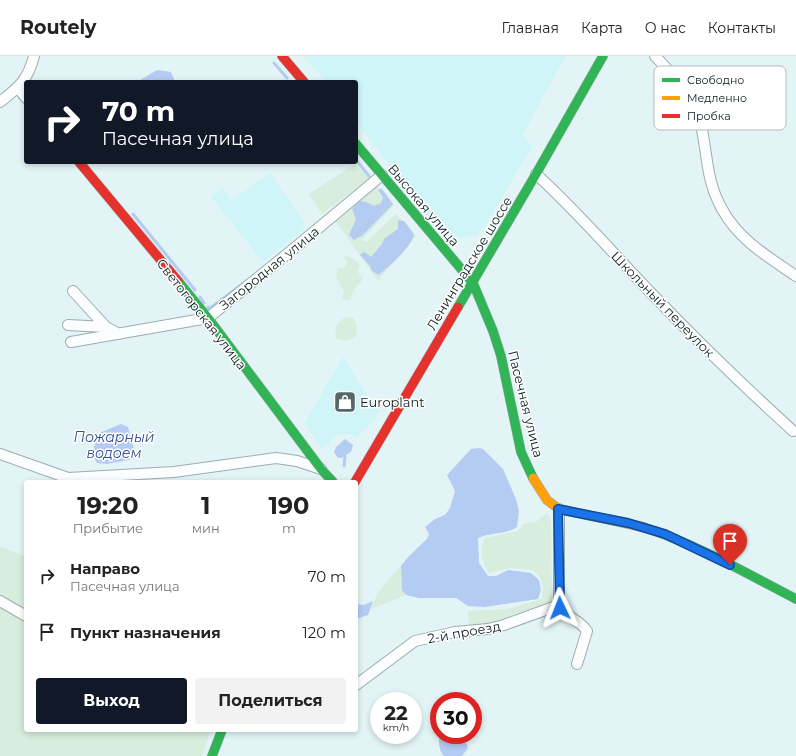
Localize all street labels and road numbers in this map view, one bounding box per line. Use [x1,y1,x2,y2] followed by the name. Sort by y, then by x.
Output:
[385,161,463,249] street label: Высокая улица
[423,193,515,333] street label: Ленинградское шоссе
[216,223,322,313] street label: Загородная улица
[608,248,718,361] street label: Школьный переулок
[154,255,250,373] street label: Светогорская улица
[505,349,547,459] street label: Пасечная улица
[426,618,502,646] street label: 2-й проезд

